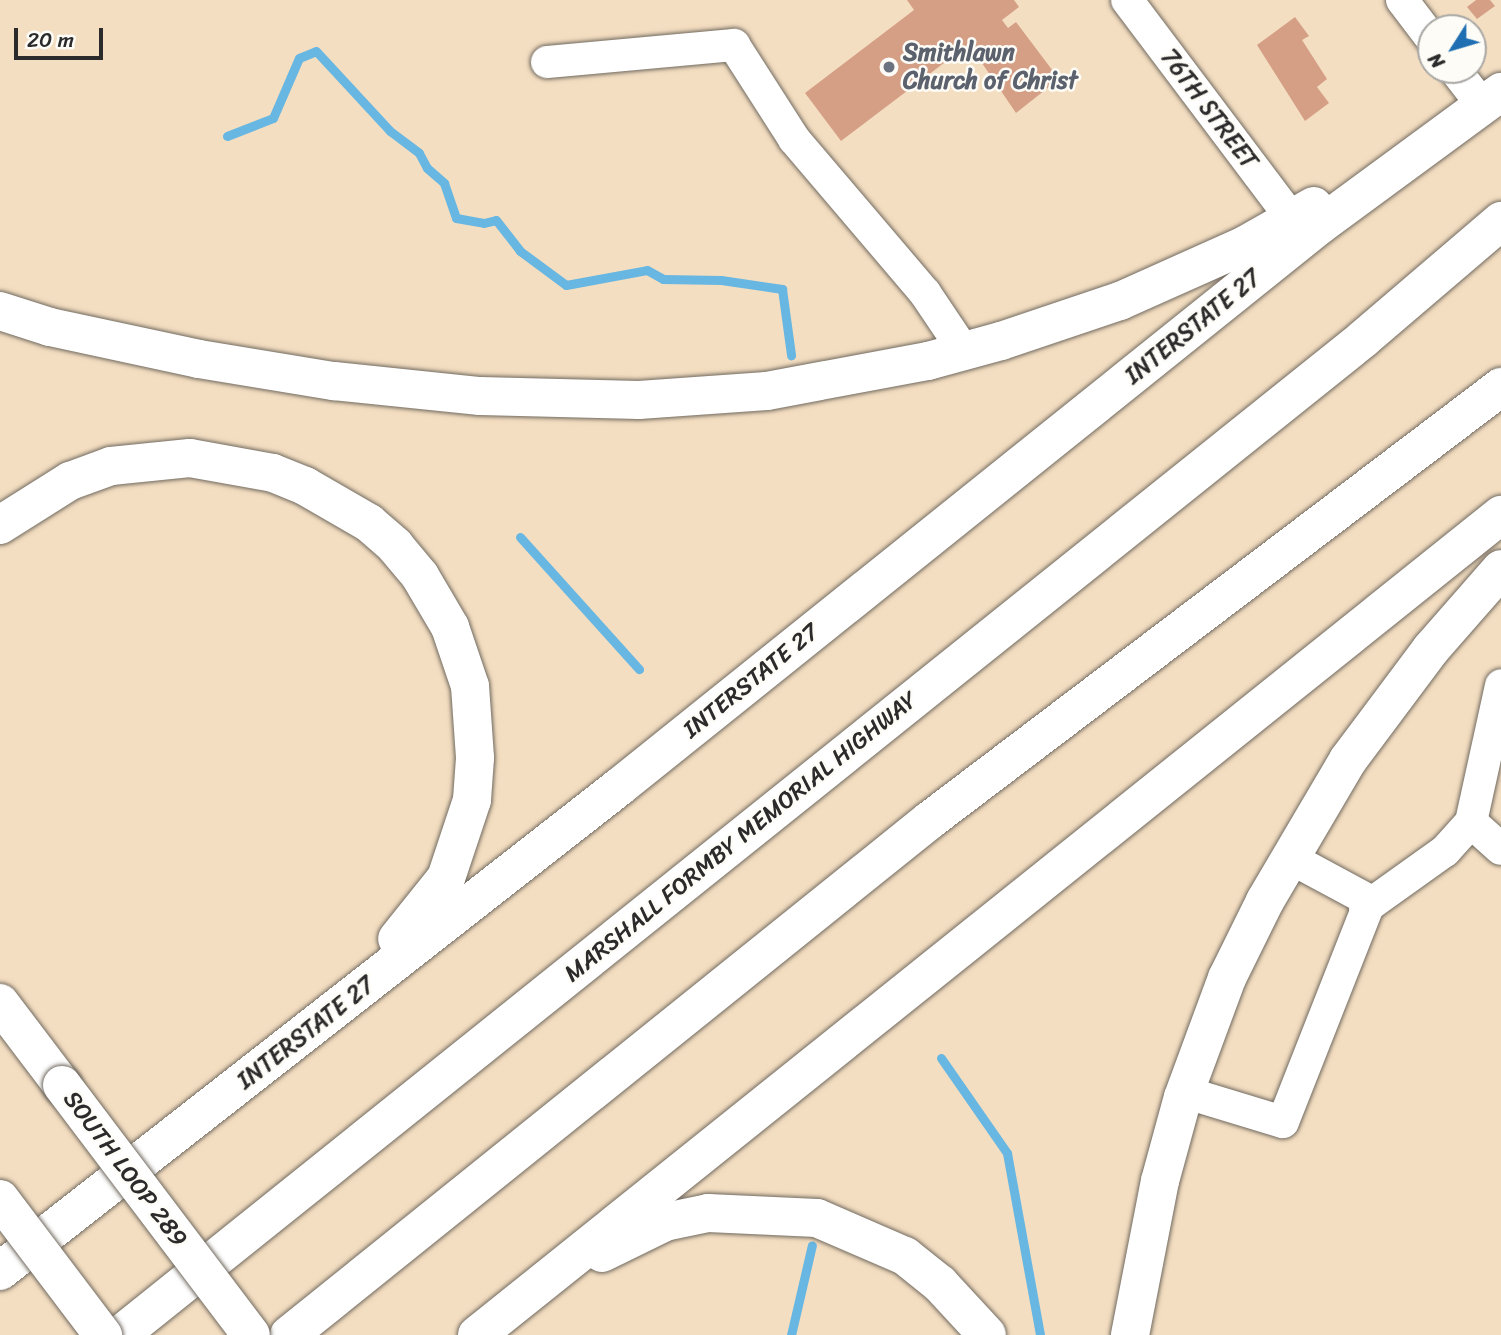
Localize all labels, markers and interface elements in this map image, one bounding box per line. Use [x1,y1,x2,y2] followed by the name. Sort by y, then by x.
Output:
[18,14,107,58] scale bar
[1417,14,1487,84] north arrow
[27,21,74,59] text: 20 m
[903,39,1077,95] place label: Smithlawn Church of Christ
[1154,42,1264,176] street label: 76TH STREET
[1419,46,1454,76] text: N
[881,59,897,75] marker: Smithlawn Church of Christ
[1119,264,1267,390] street label: INTERSTATE 27
[677,618,825,744] street label: INTERSTATE 27
[558,685,924,989] street label: MARSHALL FORMBY MEMORIAL HIGHWAY
[232,971,380,1095] street label: INTERSTATE 27
[57,1085,193,1253] street label: SOUTH LOOP 289

